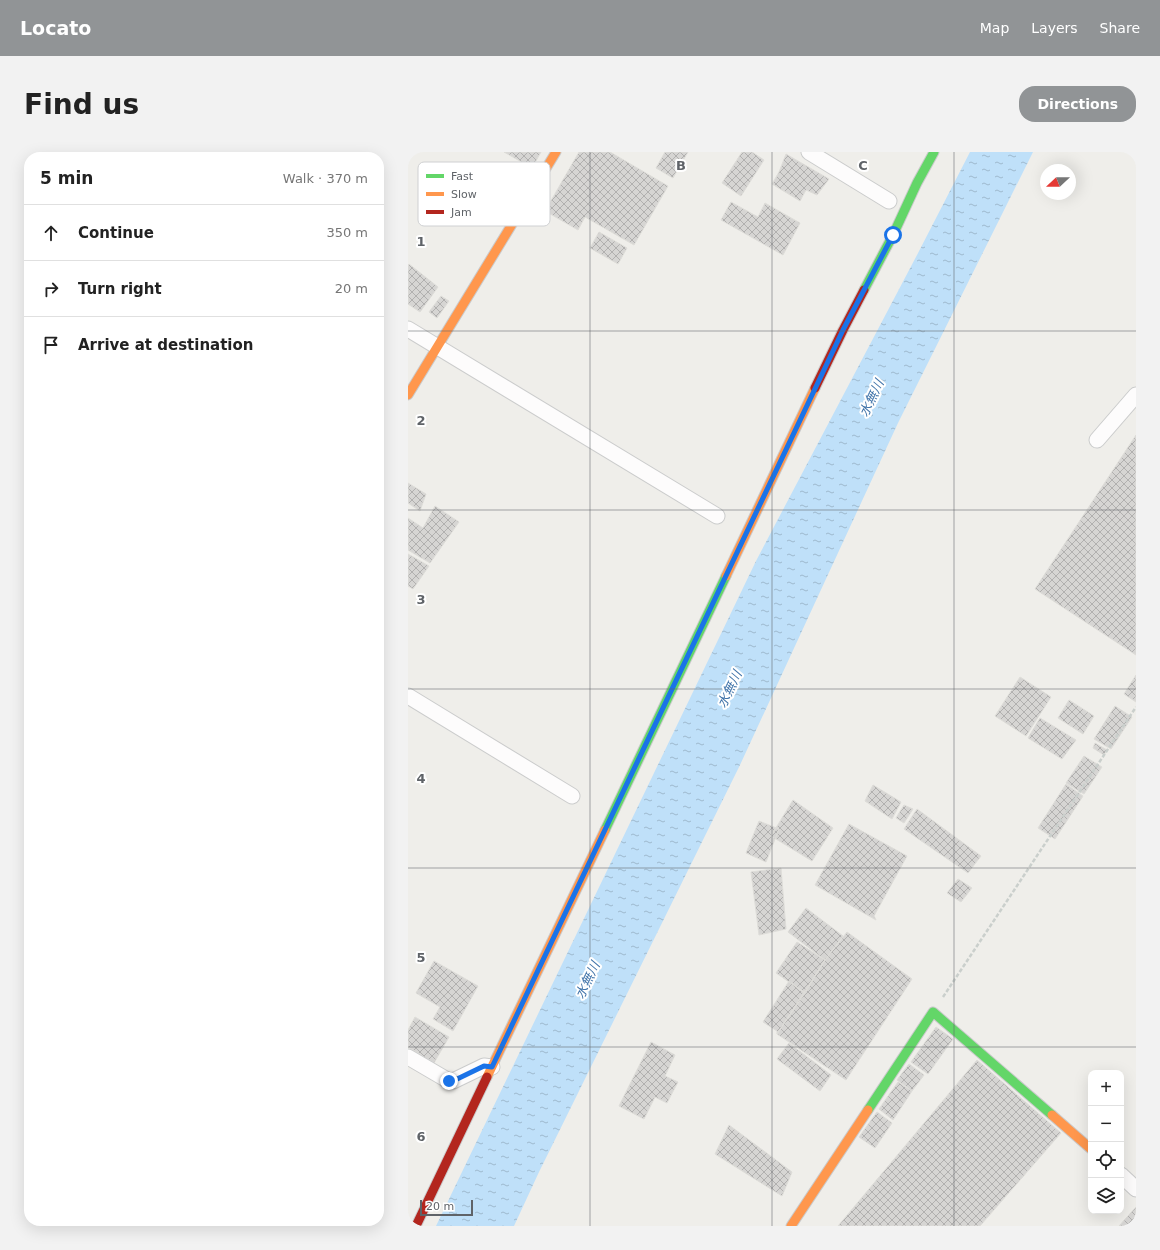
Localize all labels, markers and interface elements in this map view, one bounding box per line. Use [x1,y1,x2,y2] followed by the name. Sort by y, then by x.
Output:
[20,17,91,39] text: Locato
[980,20,1009,36] text: Map
[1031,20,1078,36] text: Layers
[1100,20,1140,36] text: Share
[1019,86,1136,122] button: Directions
[24,88,139,121] text: Find us
[676,158,686,173] text: B
[858,158,868,173] text: C
[418,162,550,226] legend
[1040,164,1076,200] north arrow
[40,168,93,188] text: 5 min
[451,170,474,183] text: Fast
[283,171,368,186] text: Walk · 370 m
[451,188,477,201] text: Slow
[450,206,472,219] text: Jam
[40,222,62,244] icon: ahead
[78,224,154,242] text: Continue
[326,225,368,240] text: 350 m
[884,226,902,244] route start
[416,234,426,249] text: 1
[40,278,62,300] icon: right
[78,280,162,298] text: Turn right
[335,281,368,296] text: 20 m
[40,334,62,356] icon: arrive
[78,336,253,354] text: Arrive at destination
[856,376,888,419] water label: 水無川
[416,413,426,428] text: 2
[416,592,426,607] text: 3
[714,667,746,710] water label: 水無川
[416,771,426,786] text: 4
[416,950,426,965] text: 5
[572,958,604,1001] water label: 水無川
[1088,1070,1124,1214] map controls
[1088,1070,1124,1106] button: +
[440,1072,458,1090] route end
[1088,1106,1124,1142] button: −
[416,1129,426,1144] text: 6
[1088,1142,1124,1178] button: locate
[1088,1178,1124,1214] button: layers
[420,1198,473,1217] scale bar
[426,1200,454,1213] text: 20 m

